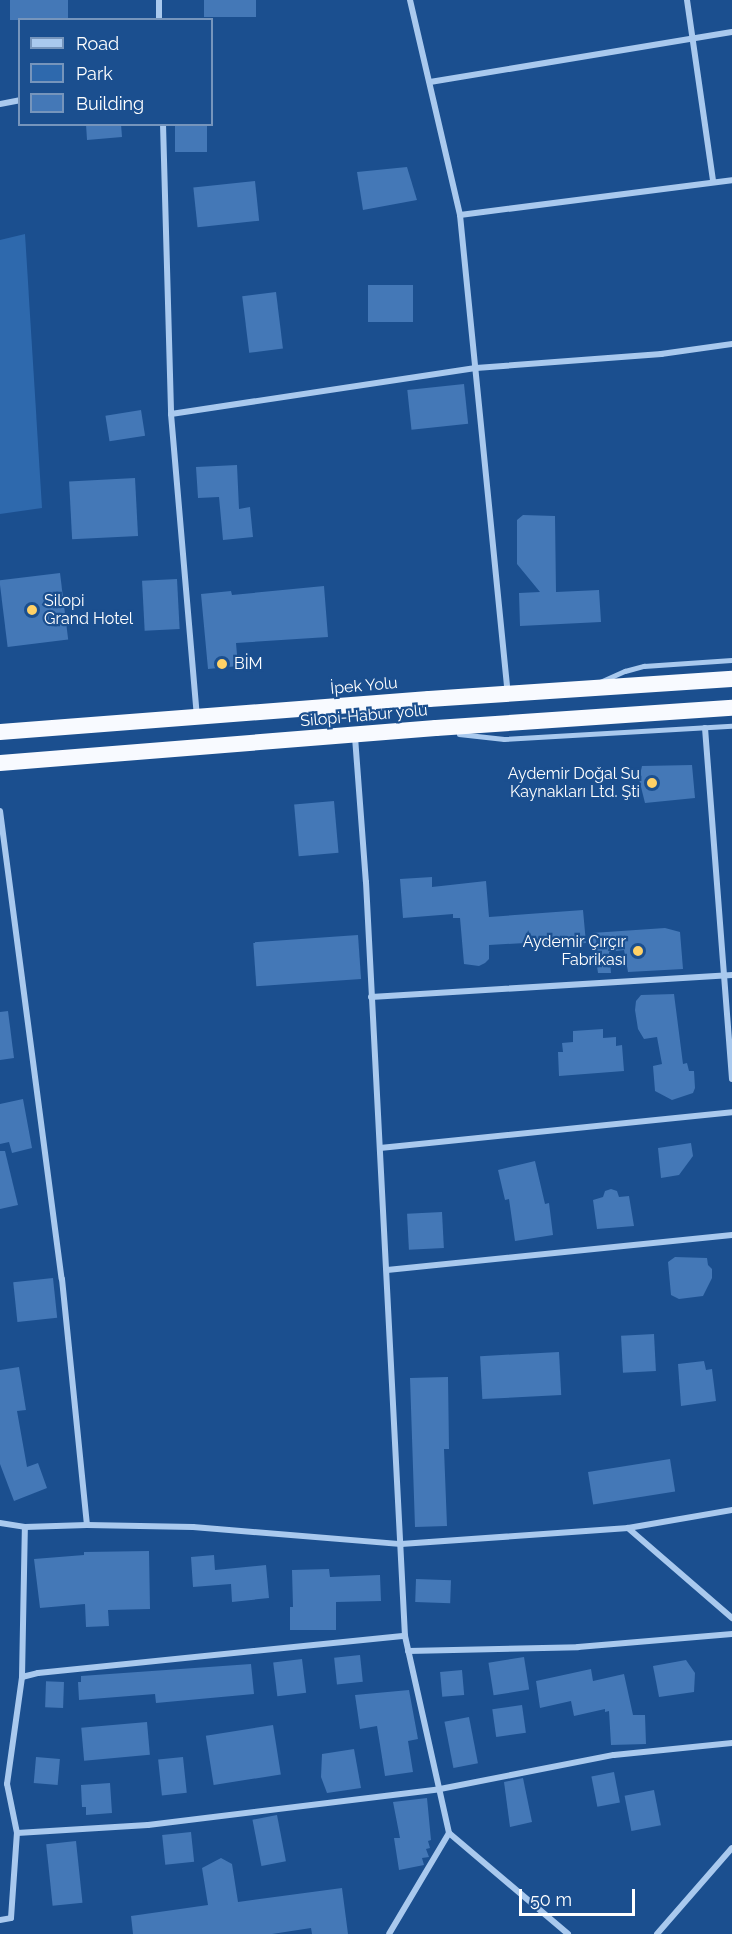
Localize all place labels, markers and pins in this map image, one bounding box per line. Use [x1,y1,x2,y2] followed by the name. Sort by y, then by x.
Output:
[44,591,133,629] place label: Silopi Grand Hotel
[25,603,39,617] marker: Silopi Grand Hotel
[234,654,263,674] place label: BİM
[215,657,229,671] marker: BİM
[507,764,640,802] place label: Aydemir Doğal Su Kaynakları Ltd. Şti
[645,776,659,790] marker: Aydemir Doğal Su Kaynakları Ltd. Şti
[522,932,626,970] place label: Aydemir Çırçır Fabrikası
[631,944,645,958] marker: Aydemir Çırçır Fabrikası

